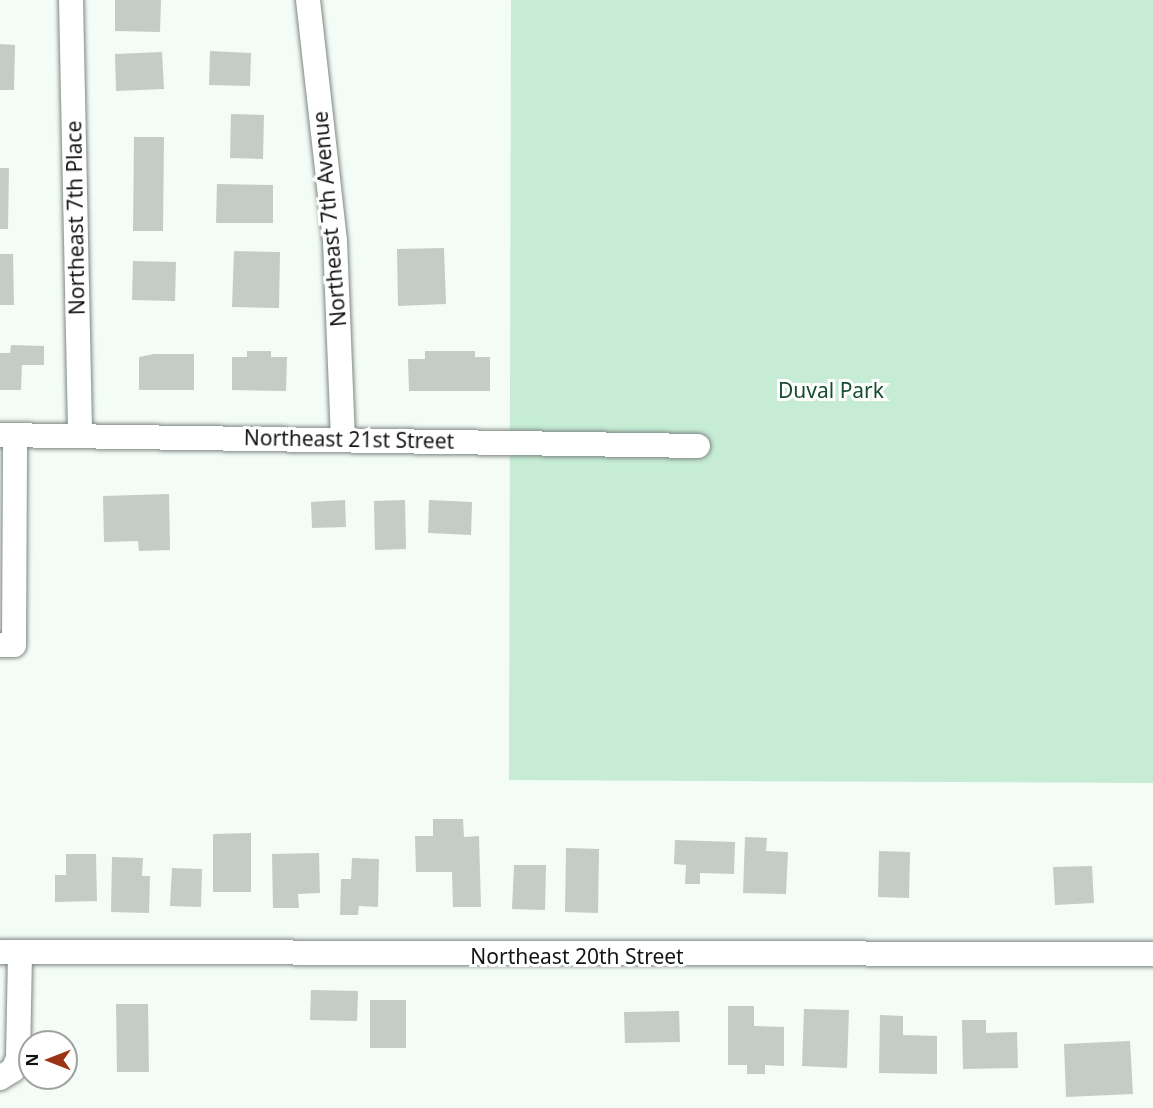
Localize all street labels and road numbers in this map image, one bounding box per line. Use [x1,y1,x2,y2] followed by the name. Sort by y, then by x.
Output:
[307,110,351,328] street label: Northeast 7th Avenue
[61,121,89,315] street label: Northeast 7th Place
[244,425,454,453] street label: Northeast 21st Street
[470,943,684,969] street label: Northeast 20th Street

